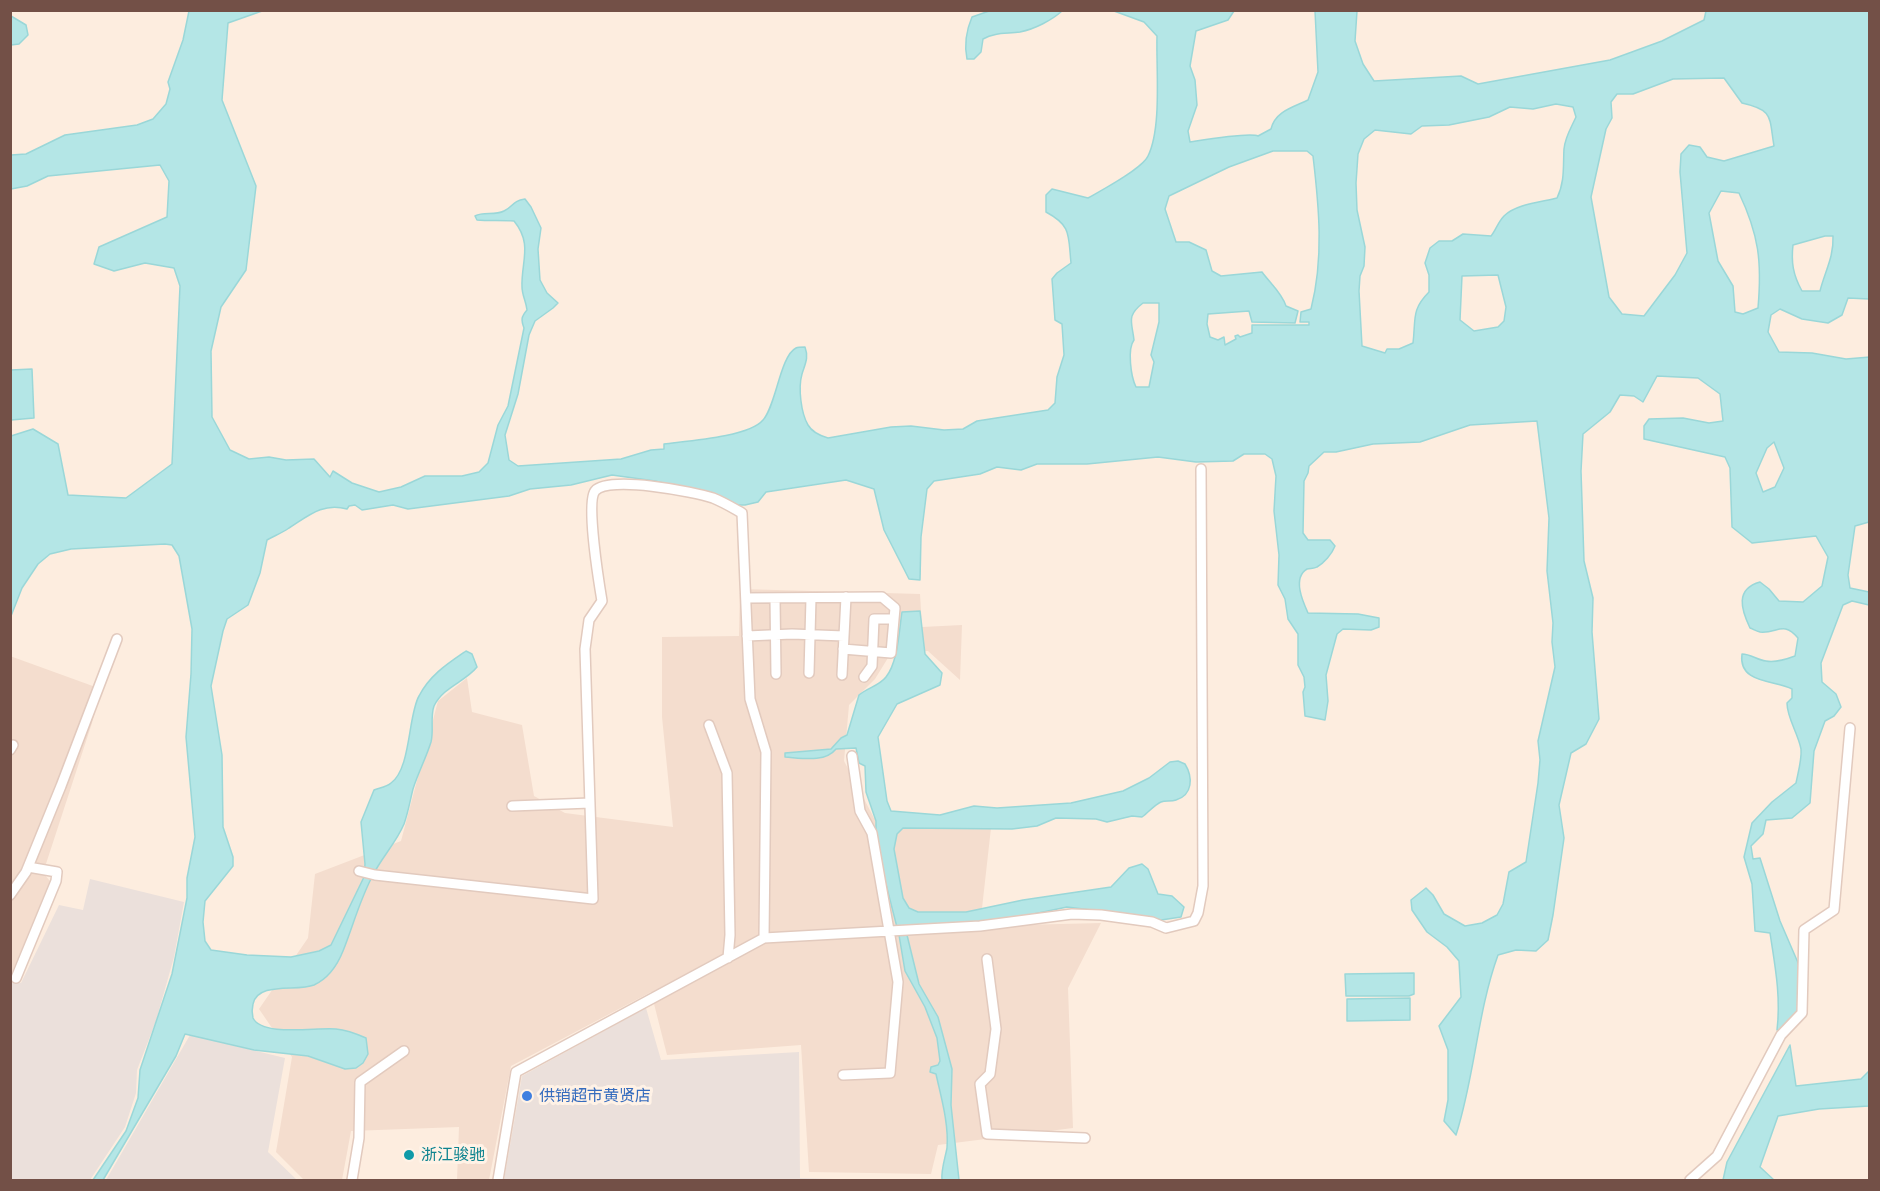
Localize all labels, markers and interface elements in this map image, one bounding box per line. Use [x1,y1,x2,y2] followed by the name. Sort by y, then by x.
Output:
[539,1086,651,1106] place label: 供销超市黄贤店
[520,1089,534,1103] marker: 供销超市黄贤店
[421,1145,485,1165] place label: 浙江骏驰
[402,1148,416,1162] marker: 浙江骏驰

